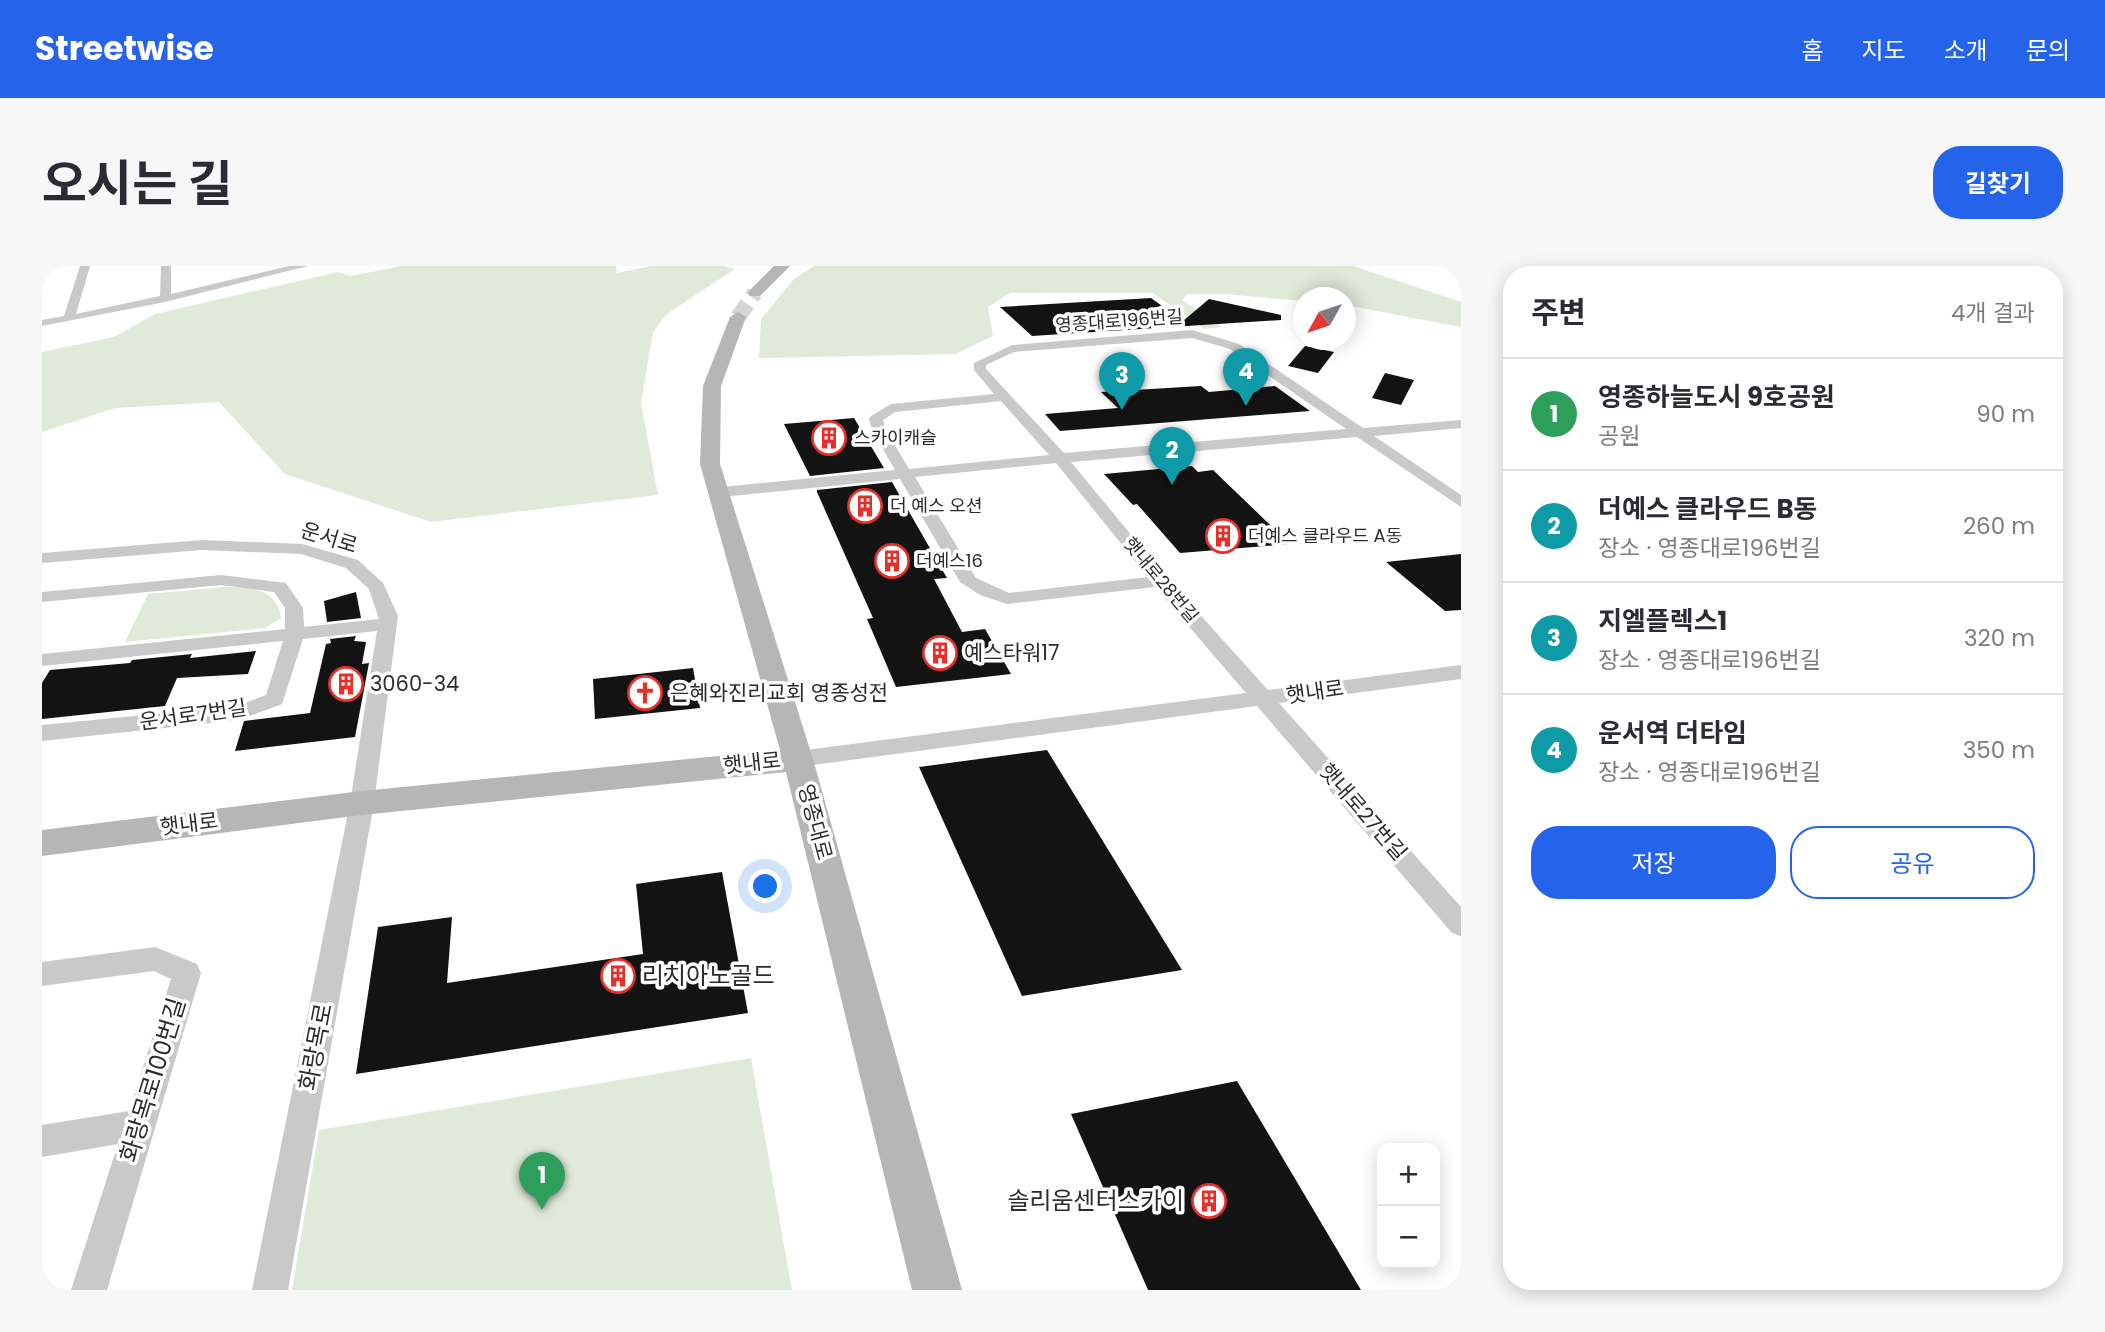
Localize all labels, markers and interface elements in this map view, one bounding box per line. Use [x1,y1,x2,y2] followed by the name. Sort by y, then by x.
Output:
[35,25,214,72] text: Streetwise
[1801,34,1823,67] text: 홈
[1861,34,1906,67] text: 지도
[1944,34,1988,67] text: 소개
[2026,34,2070,67] text: 문의
[1933,146,2063,219] button: 길찾기
[42,150,233,218] text: 오시는 길
[1293,287,1356,350] north arrow
[1531,291,1586,334] text: 주변
[1951,297,2035,329] text: 4개 결과
[1054,304,1184,337] street label: 영종대로196번길
[1223,348,1269,406] pin: 4
[1099,352,1145,410] pin: 3
[1598,379,1835,415] text: 영종하늘도시 9호공원
[1550,398,1558,430] text: 1
[1976,398,2035,430] text: 90 m
[810,419,848,457] building icon: 스카이캐슬
[1598,420,1640,452] text: 공원
[854,425,937,450] place label: 스카이캐슬
[1149,427,1195,485] pin: 2
[846,487,884,525] building icon: 더 예스 오션
[1598,491,1818,527] text: 더예스 클라우드 B동
[890,493,982,518] place label: 더 예스 오션
[1547,510,1561,542] text: 2
[1963,510,2035,542] text: 260 m
[297,515,361,560] street label: 운서로
[1204,517,1242,555] building icon: 더예스 클라우드 A동
[1248,523,1402,548] place label: 더예스 클라우드 A동
[1118,532,1205,628] street label: 햇내로28번길
[1598,532,1821,564] text: 장소 · 영종대로196번길
[873,542,911,580] building icon: 더예스16
[916,548,983,573] place label: 더예스16
[1598,603,1727,639] text: 지엘플렉스1
[1547,622,1561,654] text: 3
[1964,622,2035,654] text: 320 m
[921,634,959,672] building icon: 예스타워17
[964,638,1059,667] place label: 예스타워17
[1598,644,1821,676] text: 장소 · 영종대로196번길
[327,665,365,703] building icon: 3060-34
[370,669,459,698] place label: 3060-34
[1284,673,1346,710] street label: 햇내로
[626,674,664,712] church icon: 은혜와진리교회 영종성전
[670,678,888,707] place label: 은혜와진리교회 영종성전
[137,693,248,736] street label: 운서로7번길
[1598,715,1747,751] text: 운서역 더타임
[1546,734,1562,766] text: 4
[1963,734,2035,766] text: 350 m
[722,745,782,780] street label: 햇내로
[1598,756,1821,788] text: 장소 · 영종대로196번길
[1313,757,1414,867] street label: 햇내로27번길
[791,781,839,863] street label: 영종대로
[158,806,219,841] street label: 햇내로
[1531,826,1776,899] button: 저장
[1790,826,2035,899] button: 공유
[748,869,782,903] your location
[599,957,637,995] building icon: 리치아노골드
[642,959,774,992] place label: 리치아노골드
[112,994,193,1166] street label: 화랑목로100번길
[291,1000,340,1093] street label: 화랑목로
[1377,1143,1440,1269] map controls
[1377,1143,1440,1206] button: +
[519,1152,565,1210] pin: 1
[1190,1182,1228,1220] building icon: 솔리움센터스카이
[1007,1184,1184,1217] place label: 솔리움센터스카이
[1377,1206,1440,1269] button: −

